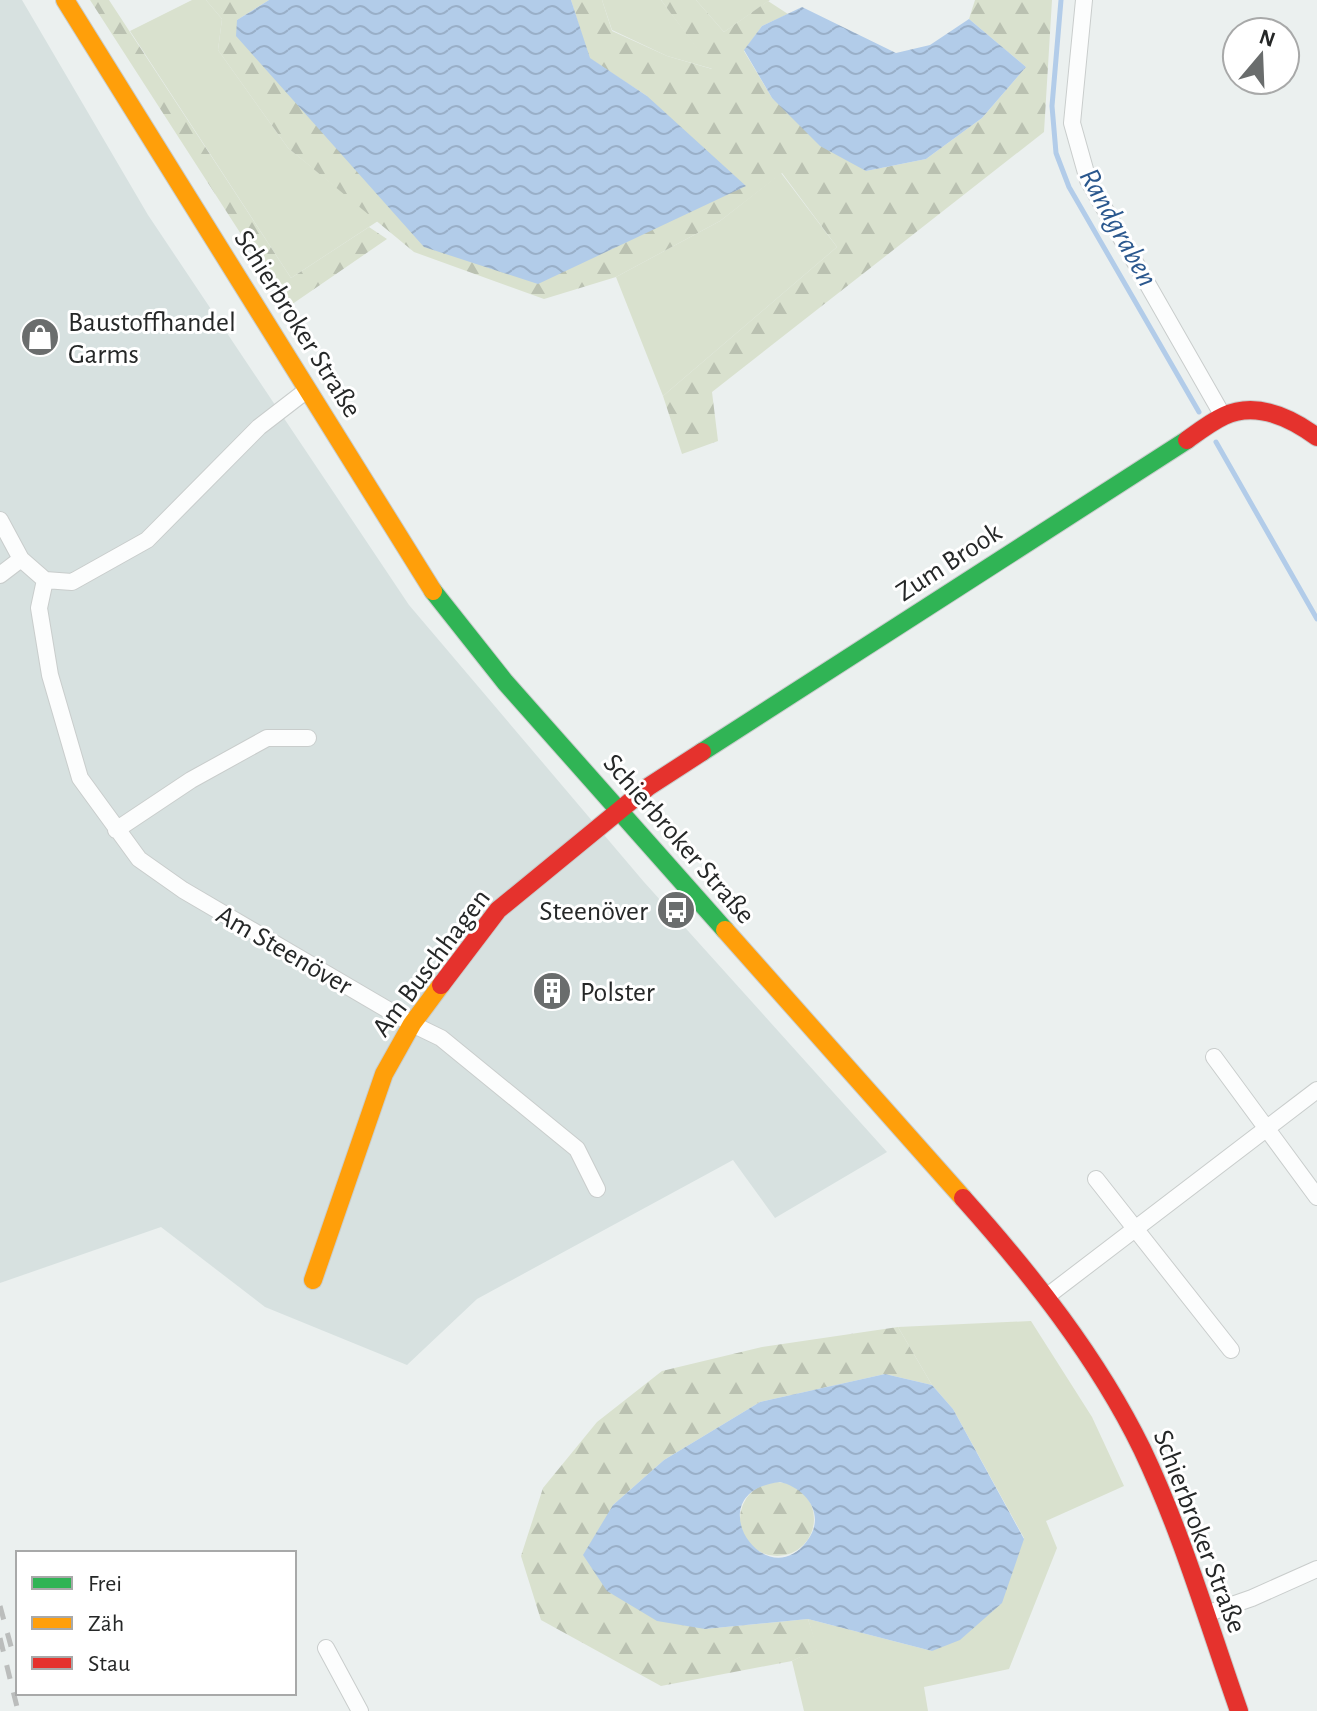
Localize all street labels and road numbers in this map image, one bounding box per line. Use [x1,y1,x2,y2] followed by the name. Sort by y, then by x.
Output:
[229,226,366,423] street label: Schierbroker Straße
[891,518,1007,607] street label: Zum Brook
[597,749,760,930] street label: Schierbroker Straße
[367,884,496,1042] street label: Am Buschhagen
[211,901,357,1001] street label: Am Steenöver
[1148,1426,1251,1637] street label: Schierbroker Straße

